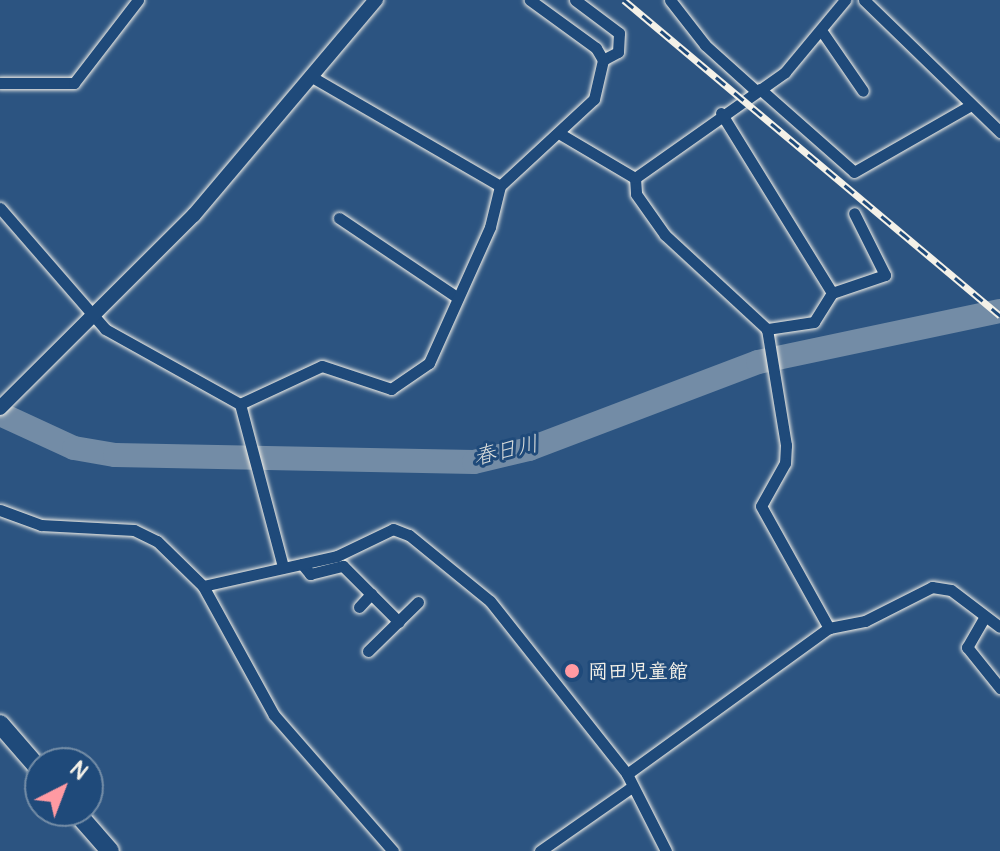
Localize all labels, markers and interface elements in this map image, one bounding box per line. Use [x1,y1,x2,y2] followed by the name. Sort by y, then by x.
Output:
[471,431,541,471] water label: 春日川
[588,659,688,683] place label: 岡田児童館
[563,662,581,680] marker: 岡田児童館
[24,747,104,827] north arrow
[64,755,94,786] text: N

